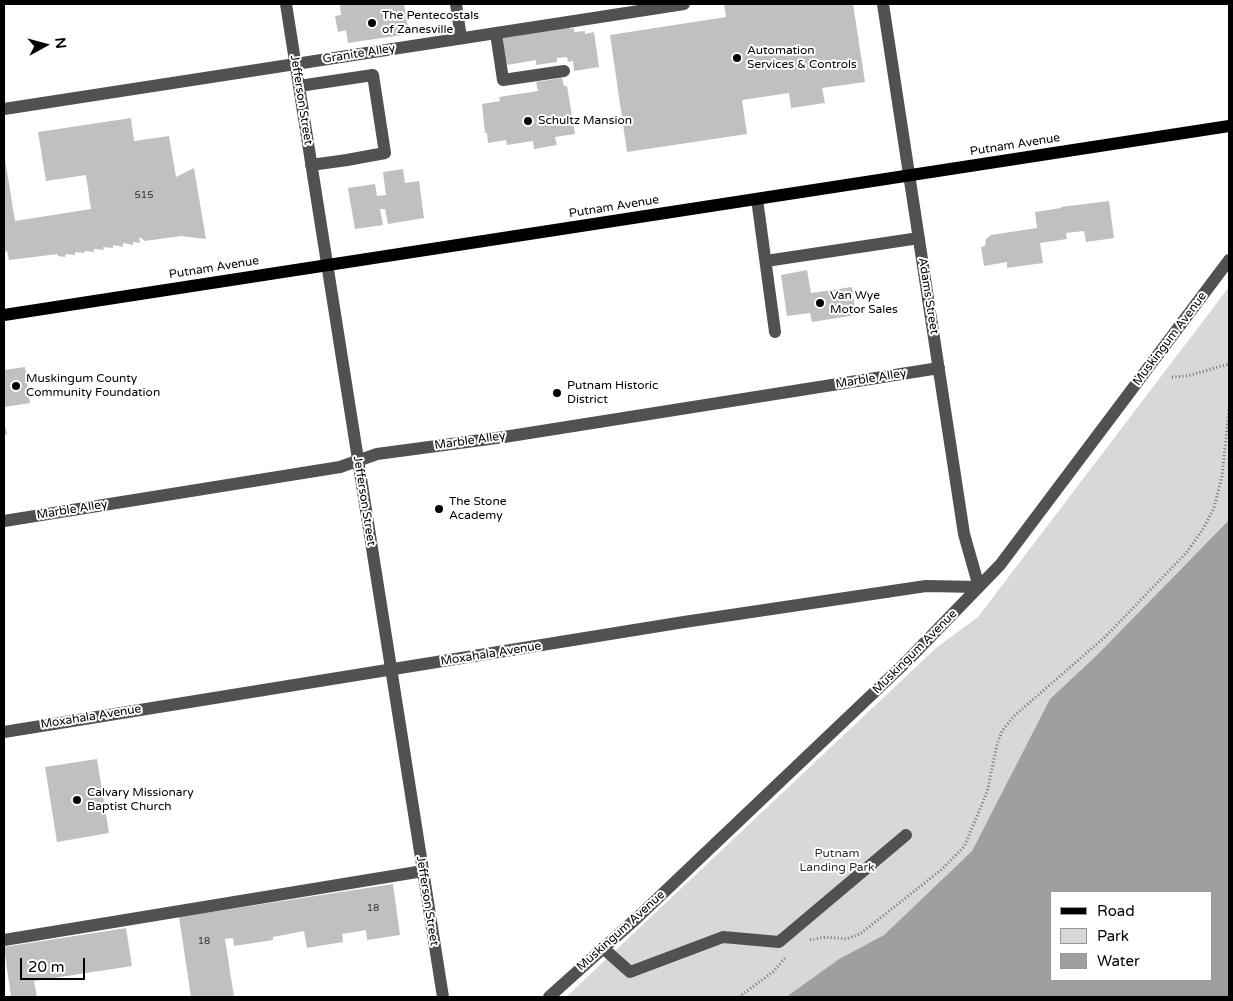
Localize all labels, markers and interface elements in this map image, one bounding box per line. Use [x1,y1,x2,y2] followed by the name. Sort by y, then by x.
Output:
[382,9,479,37] place label: The Pentecostals of Zanesville
[366,17,378,29] marker: The Pentecostals of Zanesville
[20,20,70,70] north arrow
[51,36,70,50] text: N
[322,41,396,67] street label: Granite Alley
[747,44,857,72] place label: Automation Services & Controls
[731,52,743,64] marker: Automation Services & Controls
[287,54,315,146] street label: Jefferson Street
[538,114,632,128] place label: Schultz Mansion
[522,115,534,127] marker: Schultz Mansion
[969,131,1061,159] street label: Putnam Avenue
[135,189,153,201] house number: 515
[568,193,660,221] street label: Putnam Avenue
[168,254,260,282] street label: Putnam Avenue
[915,257,941,335] street label: Adams Street
[830,289,898,317] place label: Van Wye Motor Sales
[1130,289,1210,389] street label: Muskingum Avenue
[814,297,826,309] marker: Van Wye Motor Sales
[835,366,907,392] street label: Marble Alley
[26,372,160,400] place label: Muskingum County Community Foundation
[567,379,658,407] place label: Putnam Historic District
[10,380,22,392] marker: Muskingum County Community Foundation
[551,387,563,399] marker: Putnam Historic District
[434,429,506,453] street label: Marble Alley
[350,455,378,547] street label: Jefferson Street
[449,495,506,523] place label: The Stone Academy
[36,497,108,523] street label: Marble Alley
[433,503,445,515] marker: The Stone Academy
[870,607,960,697] street label: Muskingum Avenue
[440,639,542,669] street label: Moxahala Avenue
[40,702,142,732] street label: Moxahala Avenue
[87,786,194,814] place label: Calvary Missionary Baptist Church
[71,794,83,806] marker: Calvary Missionary Baptist Church
[799,847,875,875] park label: Putnam Landing Park
[413,855,441,947] street label: Jefferson Street
[574,888,668,974] street label: Muskingum Avenue
[1050,891,1213,981] legend
[367,902,379,914] house number: 18
[1097,902,1135,920] text: Road
[1097,927,1129,945] text: Park
[198,935,210,947] house number: 18
[22,948,88,980] scale bar
[1097,952,1140,970] text: Water
[28,958,65,976] text: 20 m

